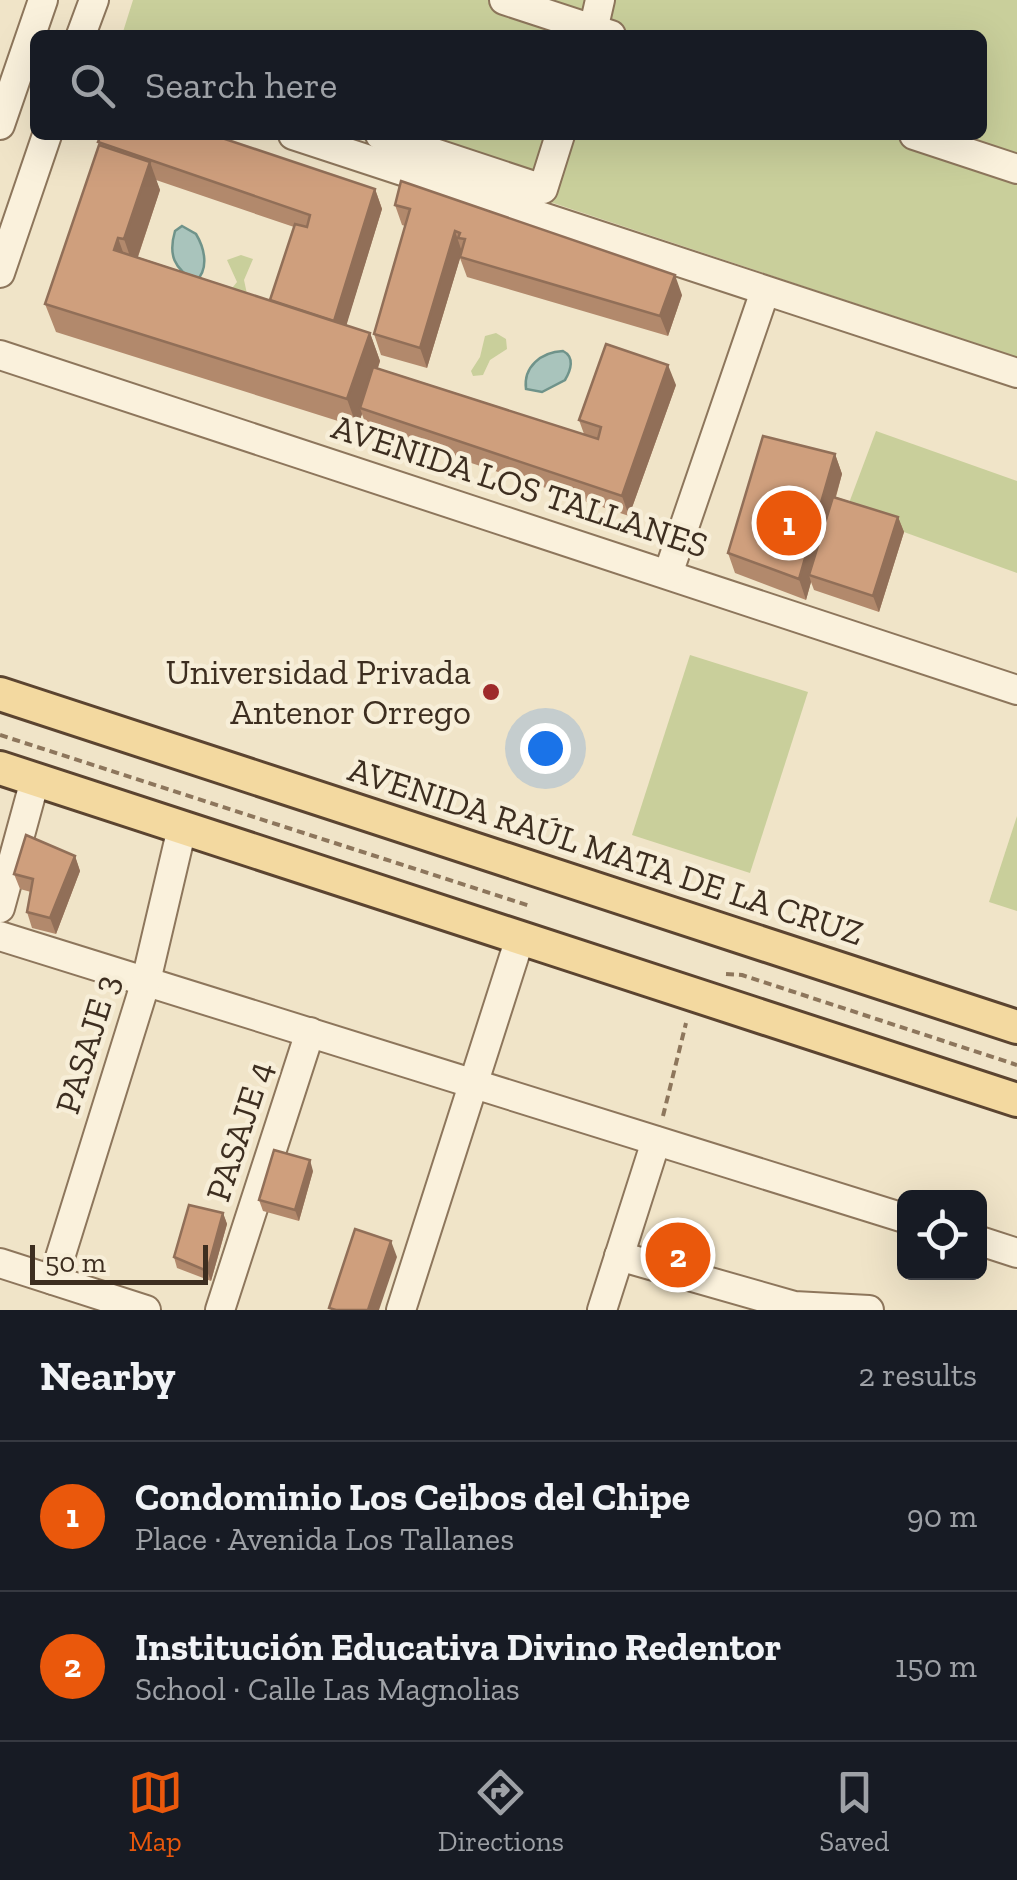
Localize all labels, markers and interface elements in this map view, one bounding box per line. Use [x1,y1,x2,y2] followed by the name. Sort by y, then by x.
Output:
[30,30,987,140] search box
[65,58,120,113] icon: search
[145,62,337,108] text: Search here
[327,405,713,567] street label: AVENIDA LOS TALLANES
[756,486,822,560] pin: 1
[166,651,471,733] place label: Universidad Privada Antenor Orrego
[480,681,502,703] marker: Universidad Privada Antenor Orrego
[520,723,571,774] your location
[343,748,869,954] street label: AVENIDA RAÚL MATA DE LA CRUZ
[46,969,128,1119] street label: PASAJE 3
[197,1056,281,1206] street label: PASAJE 4
[897,1190,987,1280] map controls
[897,1190,987,1280] button: locate
[646,1218,710,1292] pin: 2
[30,1240,208,1284] scale bar
[45,1246,106,1279] text: 50 m
[40,1350,176,1401] text: Nearby
[858,1356,977,1394] text: 2 results
[135,1474,690,1520] text: Condominio Los Ceibos del Chipe
[66,1497,79,1535] text: 1
[907,1497,977,1535] text: 90 m
[135,1520,514,1558] text: Place · Avenida Los Tallanes
[135,1624,781,1670] text: Institución Educativa Divino Redentor
[64,1647,81,1685] text: 2
[895,1647,977,1685] text: 150 m
[135,1670,520,1708] text: School · Calle Las Magnolias
[128,1765,183,1858] tab: Map
[438,1765,564,1858] tab: Directions
[819,1765,889,1858] tab: Saved

